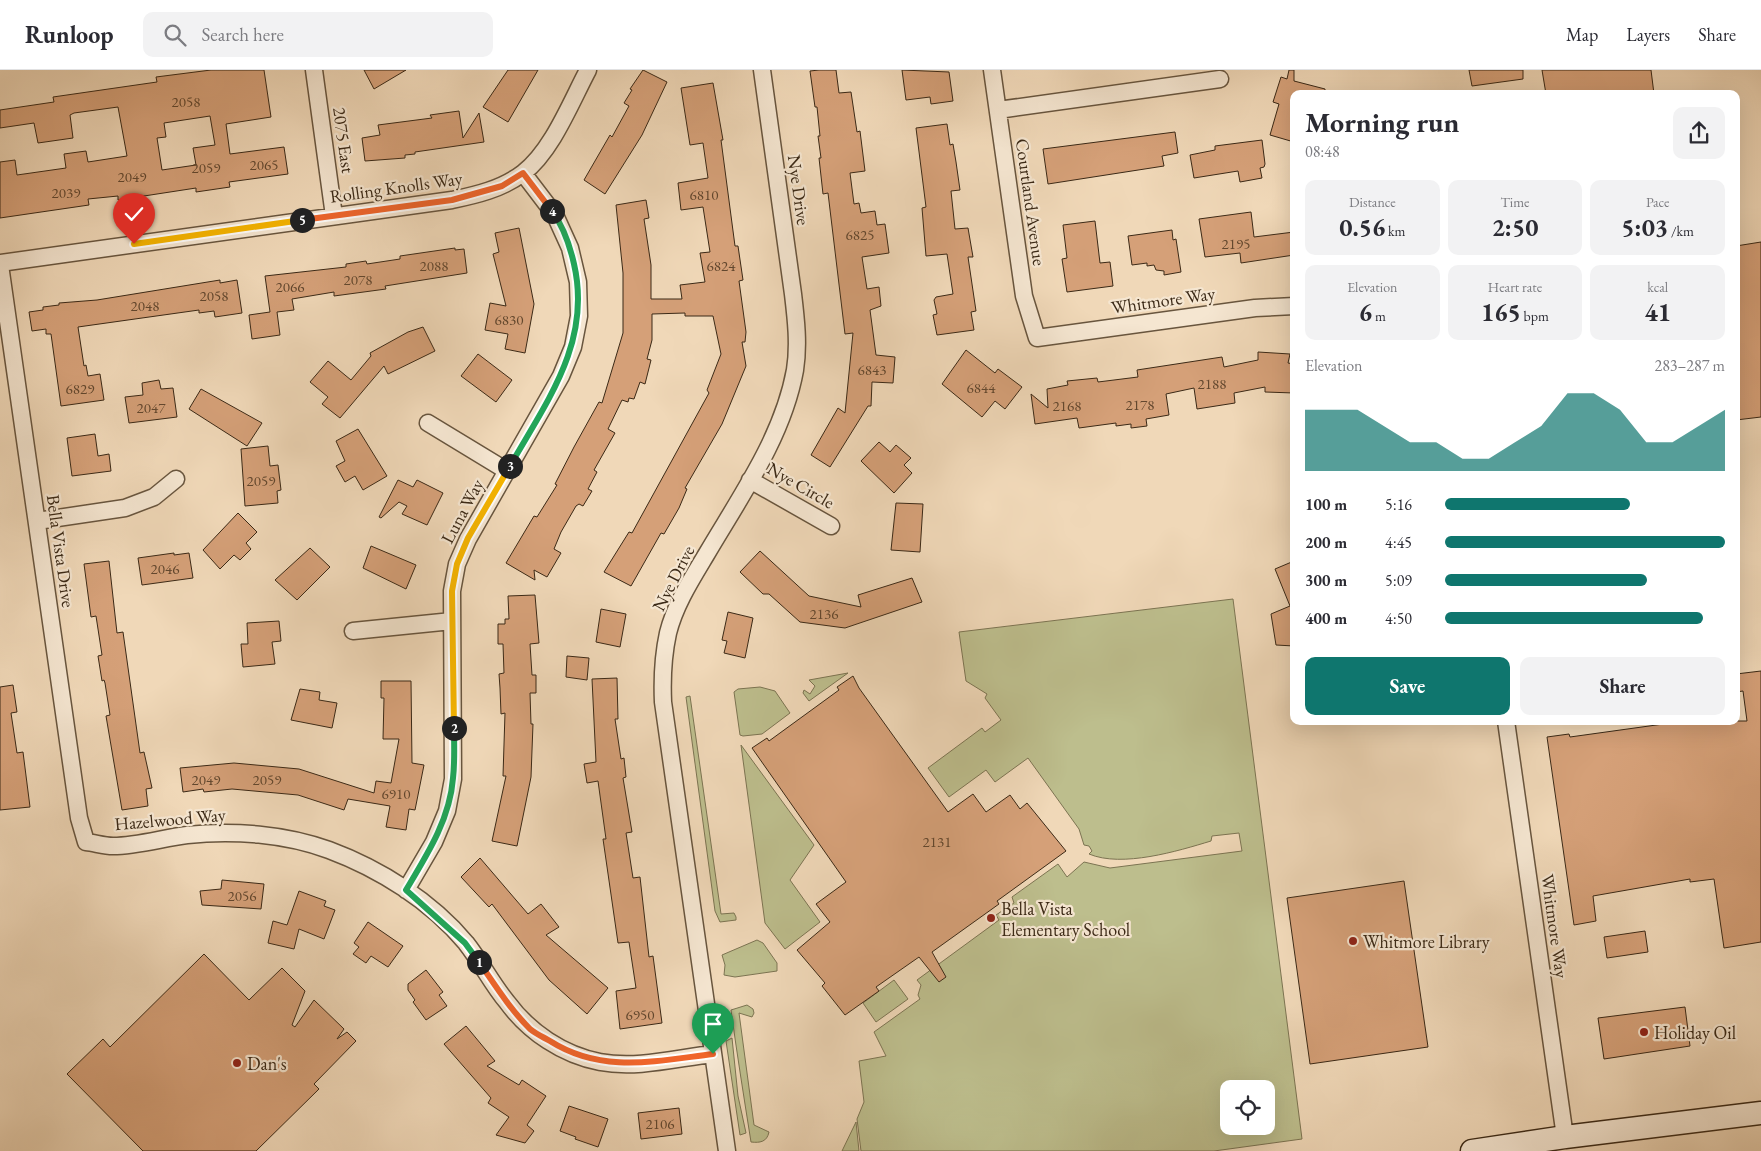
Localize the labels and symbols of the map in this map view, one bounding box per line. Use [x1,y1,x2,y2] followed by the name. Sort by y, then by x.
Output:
[172,92,200,111] house number: 2058
[328,105,360,175] street label: 2075 East
[1011,137,1051,267] street label: Courtland Avenue
[783,153,815,227] street label: Nye Drive
[250,155,278,174] house number: 2065
[192,158,220,177] house number: 2059
[328,166,464,208] street label: Rolling Knolls Way
[118,167,146,186] house number: 2049
[52,183,80,202] house number: 2039
[690,185,718,204] house number: 6810
[113,193,155,244] pin
[540,198,564,224] pin: 4
[290,208,314,232] pin: 5
[846,225,874,244] house number: 6825
[1222,234,1250,253] house number: 2195
[420,256,448,275] house number: 2088
[707,256,736,275] house number: 6824
[344,270,372,289] house number: 2078
[276,277,304,296] house number: 2066
[1109,281,1217,319] street label: Whitmore Way
[200,286,228,305] house number: 2058
[131,296,159,315] house number: 2048
[495,310,523,329] house number: 6830
[858,360,886,379] house number: 6843
[1198,374,1226,393] house number: 2188
[967,378,996,397] house number: 6844
[66,379,94,398] house number: 6829
[1126,395,1154,414] house number: 2178
[1053,396,1081,415] house number: 2168
[137,398,166,417] house number: 2047
[498,454,522,478] pin: 3
[763,456,839,514] street label: Nye Circle
[247,471,275,490] house number: 2059
[435,475,489,547] street label: Luna Way
[42,493,80,609] street label: Bella Vista Drive
[647,541,699,615] street label: Nye Drive
[151,559,179,578] house number: 2046
[810,604,838,623] house number: 2136
[442,716,466,740] pin: 2
[192,770,220,789] house number: 2049
[253,770,281,789] house number: 2059
[382,784,410,803] house number: 6910
[113,803,227,835] street label: Hazelwood Way
[923,832,951,851] house number: 2131
[1536,872,1574,980] street label: Whitmore Way
[228,886,256,905] house number: 2056
[1001,897,1130,941] place label: Bella Vista Elementary School
[985,912,997,924] marker: Bella Vista Elementary School
[1363,930,1490,953] place label: Whitmore Library
[1347,935,1359,947] marker: Whitmore Library
[466,950,492,974] pin: 1
[692,1003,734,1054] pin
[626,1005,654,1024] house number: 6950
[1654,1021,1736,1044] place label: Holiday Oil
[1638,1026,1650,1038] marker: Holiday Oil
[247,1052,287,1075] place label: Dan's
[231,1057,243,1069] marker: Dan's
[646,1114,674,1133] house number: 2106

